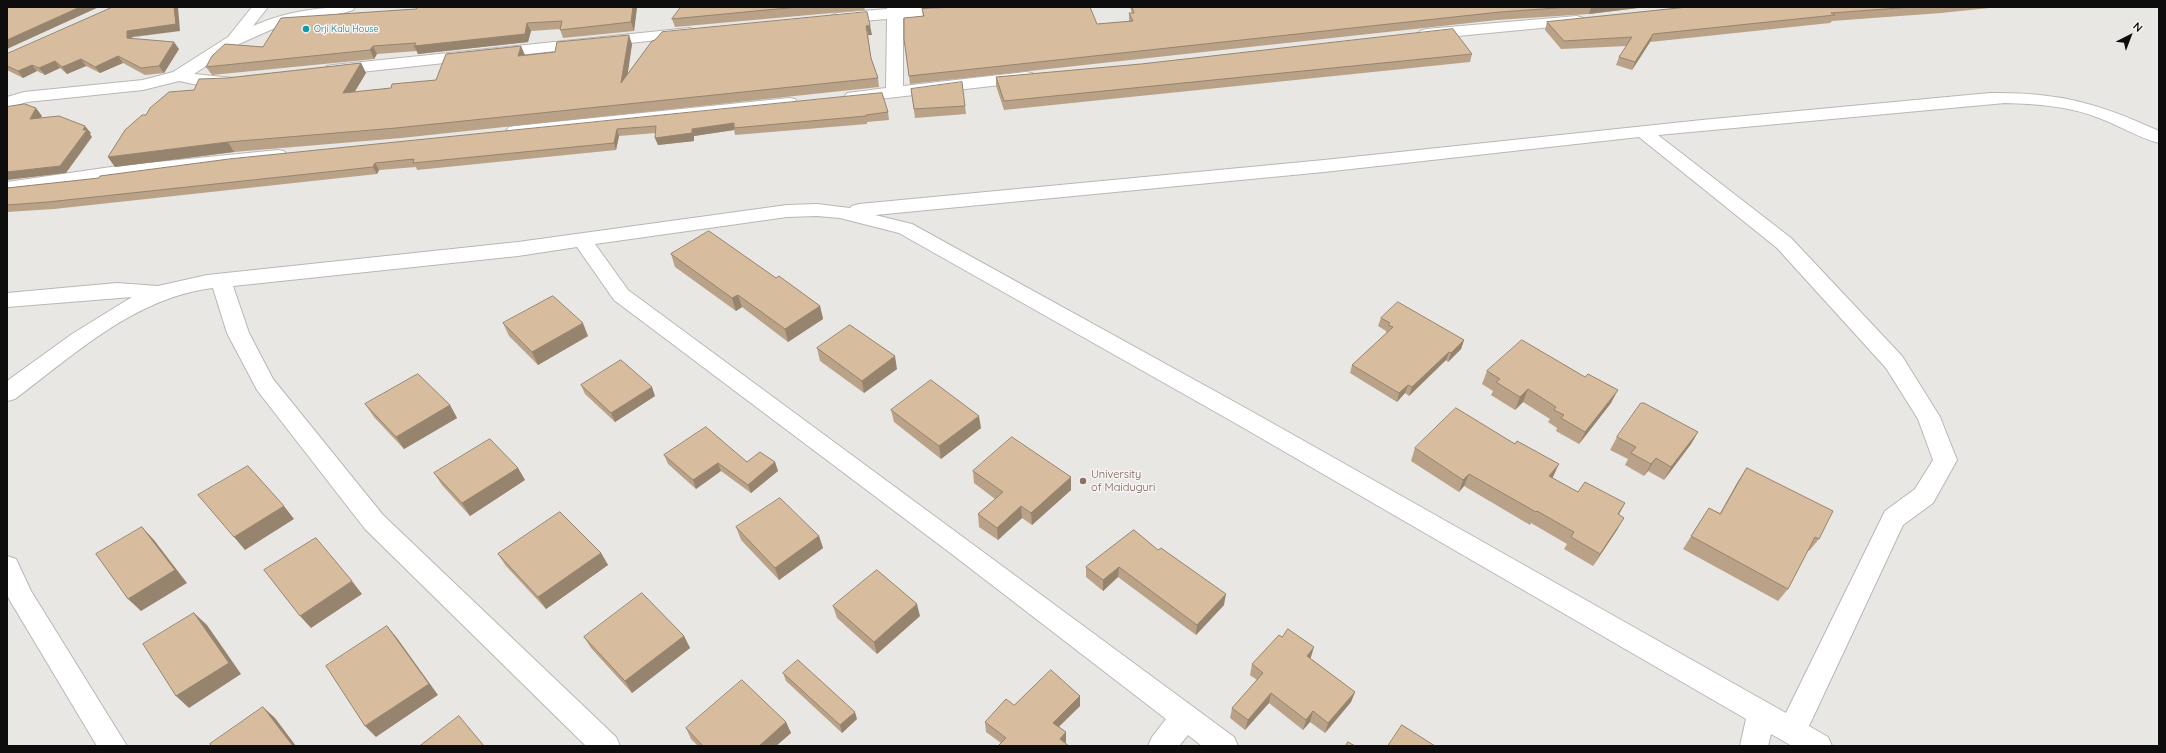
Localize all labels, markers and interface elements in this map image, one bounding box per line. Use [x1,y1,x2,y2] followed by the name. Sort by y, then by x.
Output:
[2110,16,2150,56] north arrow
[2130,19,2146,35] text: N
[301,24,311,34] marker: Orji Kalu House
[314,24,379,34] place label: Orji Kalu House
[1091,468,1155,494] place label: University of Maiduguri
[1078,476,1088,486] marker: University of Maiduguri

